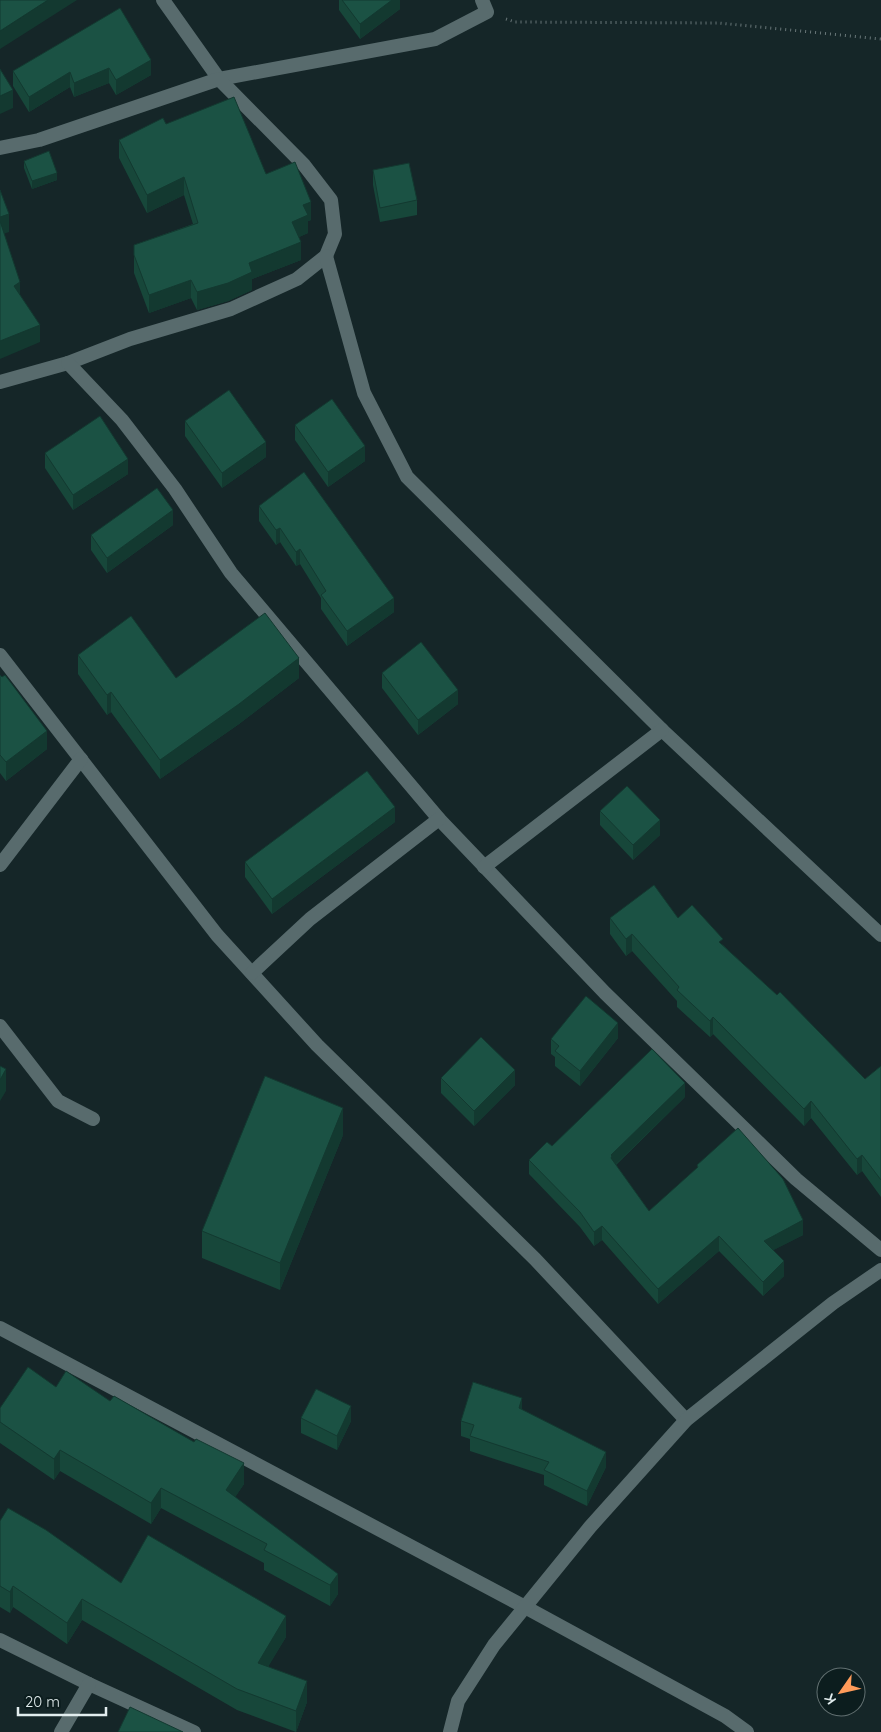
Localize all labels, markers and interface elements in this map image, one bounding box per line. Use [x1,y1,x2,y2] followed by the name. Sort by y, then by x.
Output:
[816,1667,866,1717] north arrow
[18,1684,105,1716] scale bar
[820,1690,840,1708] text: K
[25,1692,60,1711] text: 20 m

